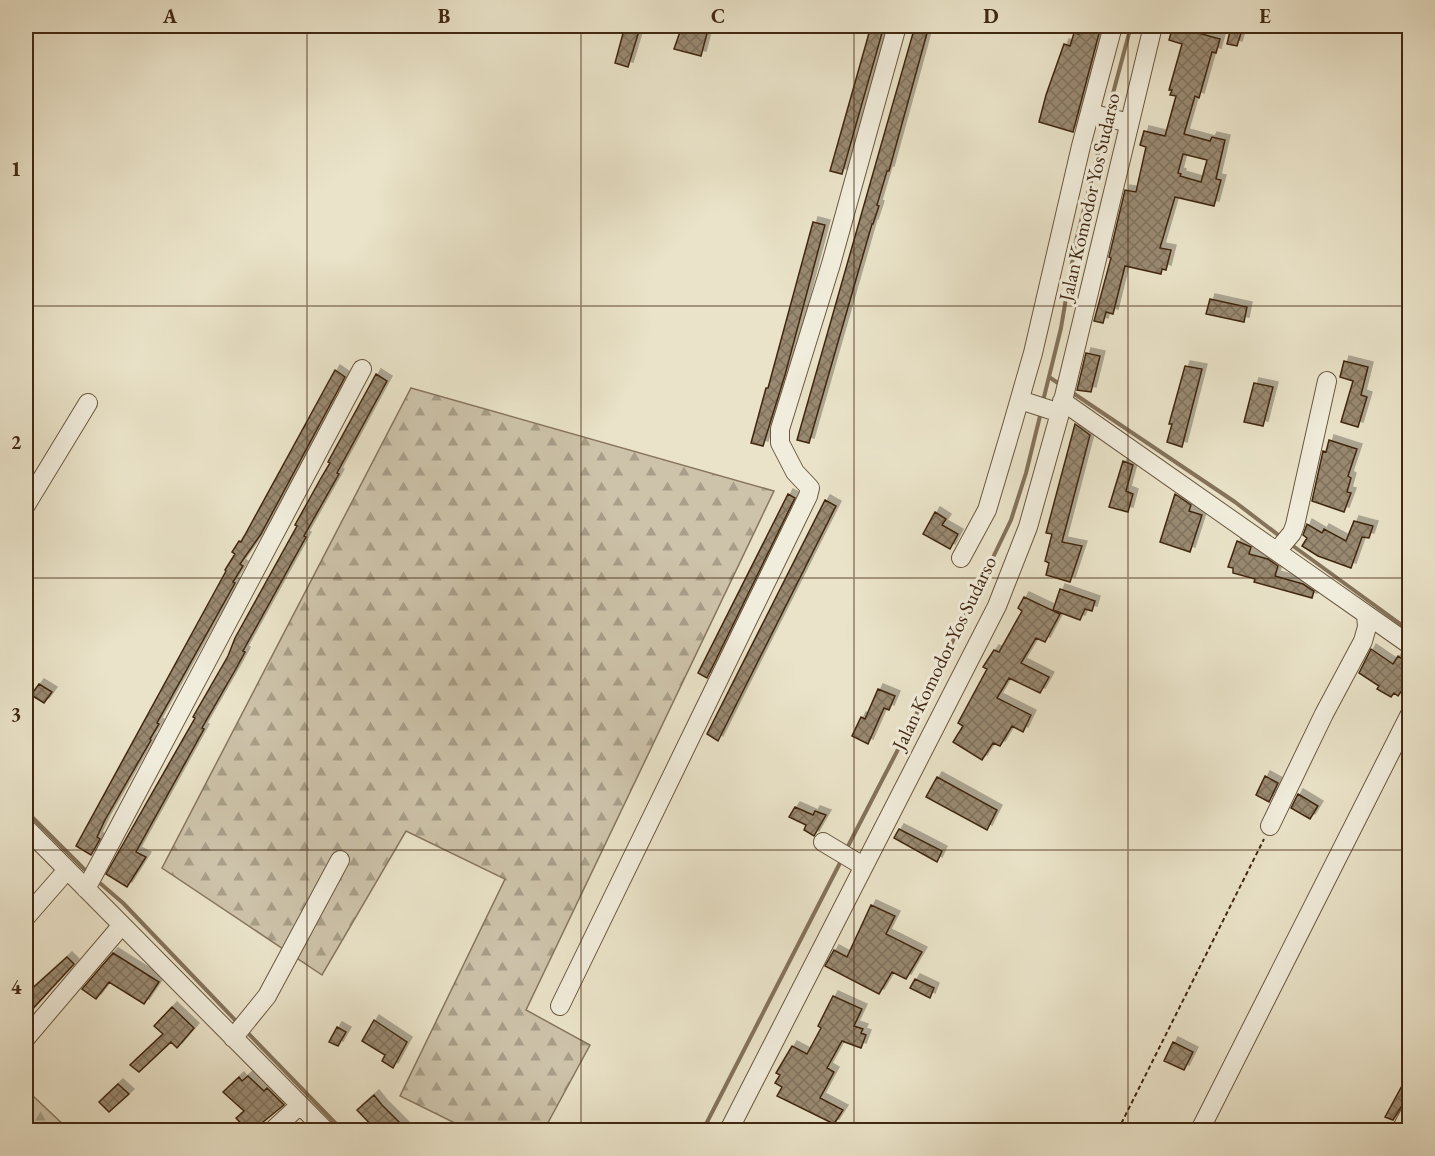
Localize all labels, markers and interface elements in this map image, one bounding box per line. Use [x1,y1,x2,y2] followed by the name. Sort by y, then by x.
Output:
[162,3,178,29] text: A
[438,3,450,29] text: B
[711,3,725,29] text: C
[983,3,999,29] text: D
[1259,3,1271,29] text: E
[1052,90,1126,305] street label: Jalan Komodor Yos Sudarso
[11,156,21,182] text: 1
[11,429,22,455] text: 2
[885,552,1002,756] street label: Jalan Komodor Yos Sudarso
[11,701,21,727] text: 3
[11,974,22,1000] text: 4

